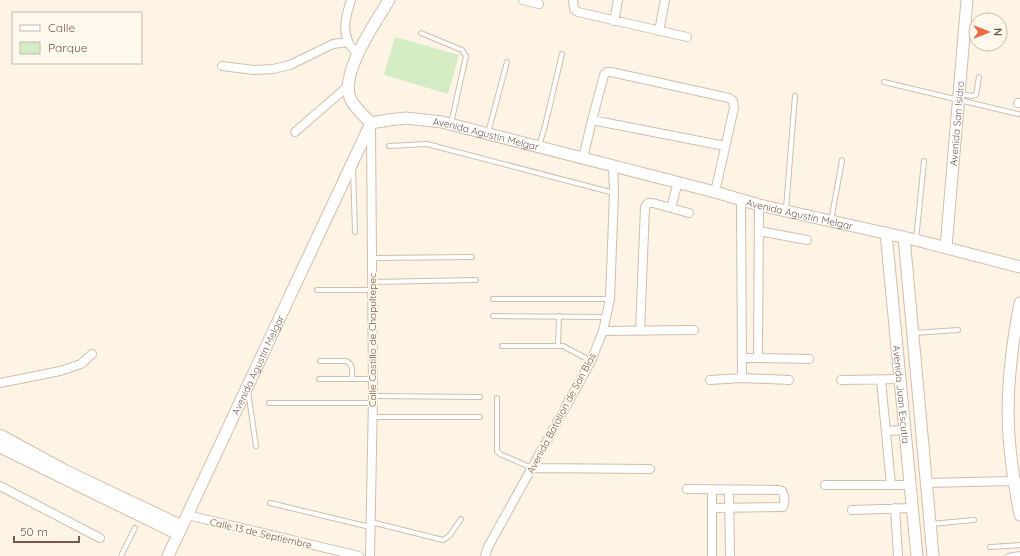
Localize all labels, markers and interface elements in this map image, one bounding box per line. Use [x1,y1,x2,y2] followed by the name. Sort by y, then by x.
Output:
[12,12,142,64] legend
[968,12,1008,52] north arrow
[48,20,76,35] text: Calle
[991,28,1005,36] text: N
[48,40,88,55] text: Parque
[947,80,967,166] street label: Avenida San Isidro
[432,115,541,154] street label: Avenida Agustín Melgar
[745,196,854,233] street label: Avenida Agustín Melgar
[366,273,379,407] street label: Calle Castillo de Chapultepec
[229,313,287,417] street label: Avenida Agustín Melgar
[890,345,912,444] street label: Avenida Juan Escutia
[524,350,599,476] street label: Avenida Batallón de San Blas
[208,515,314,552] street label: Calle 13 de Septiembre
[14,518,79,544] scale bar
[20,524,48,539] text: 50 m

